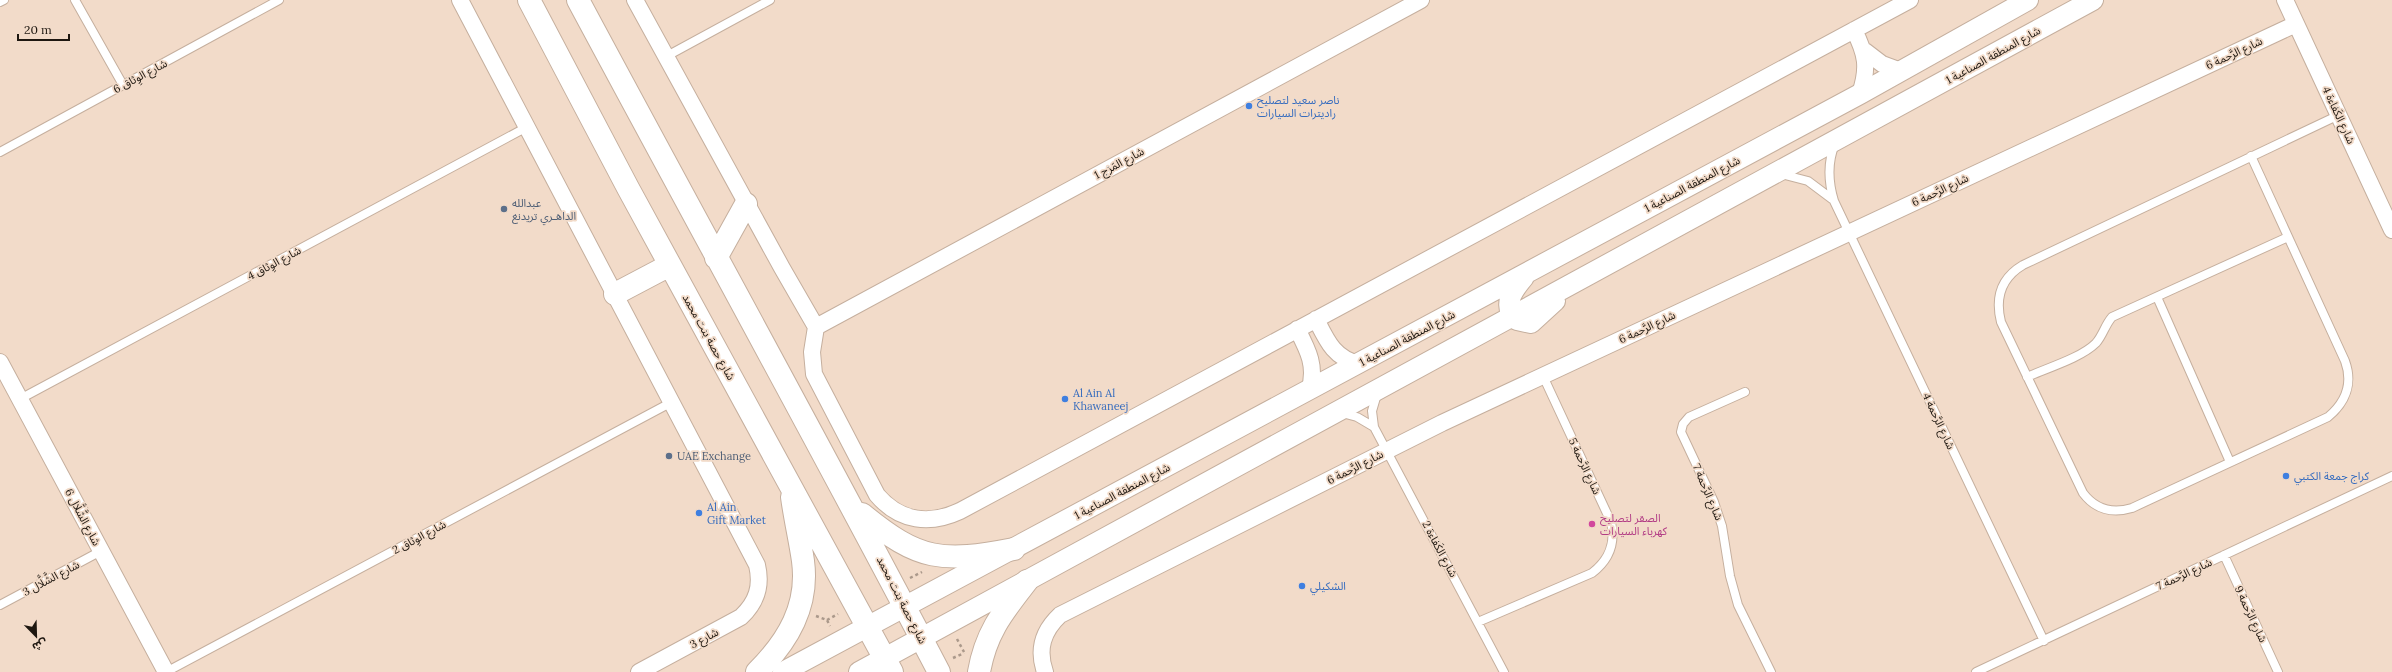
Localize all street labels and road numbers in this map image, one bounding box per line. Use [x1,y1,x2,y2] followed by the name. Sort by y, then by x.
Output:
[1943,23,2044,88] street label: شارع المنطقة الصناعية 1
[2203,34,2265,73] street label: شارع الرَّحمة 6
[111,56,171,98] street label: شارع الوِثاق 6
[2319,84,2359,147] street label: شارع الكَفاءة 4
[1092,144,1147,183] street label: شارع المَزج 1
[1642,153,1743,216] street label: شارع المنطقة الصناعية 1
[1909,171,1971,210] street label: شارع الرَّحمة 6
[245,243,304,284] street label: شارع الوِثاق 4
[679,292,739,383] street label: شارع حصة بنت محمد
[1357,307,1458,370] street label: شارع المنطقة الصناعية 1
[1616,308,1678,347] street label: شارع الرَّحمة 6
[1919,390,1958,452] street label: شارع الرَّحمة 4
[1565,435,1604,497] street label: شارع الرَّحمة 5
[1325,447,1386,488] street label: شارع الرَّحمة 6
[1072,460,1173,523] street label: شارع المنطقة الصناعية 1
[1689,462,1726,523] street label: شارع الرَّحمة 7
[61,485,106,549] street label: شارع الشَّلَّال 6
[390,517,449,558] street label: شارع الوِثاق 2
[1418,518,1461,580] street label: شارع الكَفاءة 2
[873,554,930,647] street label: شارع حصة بنت محمد
[19,555,83,600] street label: شارع الشَّلَّال 3
[2154,555,2215,594] street label: شارع الرَّحمة 7
[2231,583,2270,645] street label: شارع الرَّحمة 9
[687,624,722,652] street label: شارع 3

